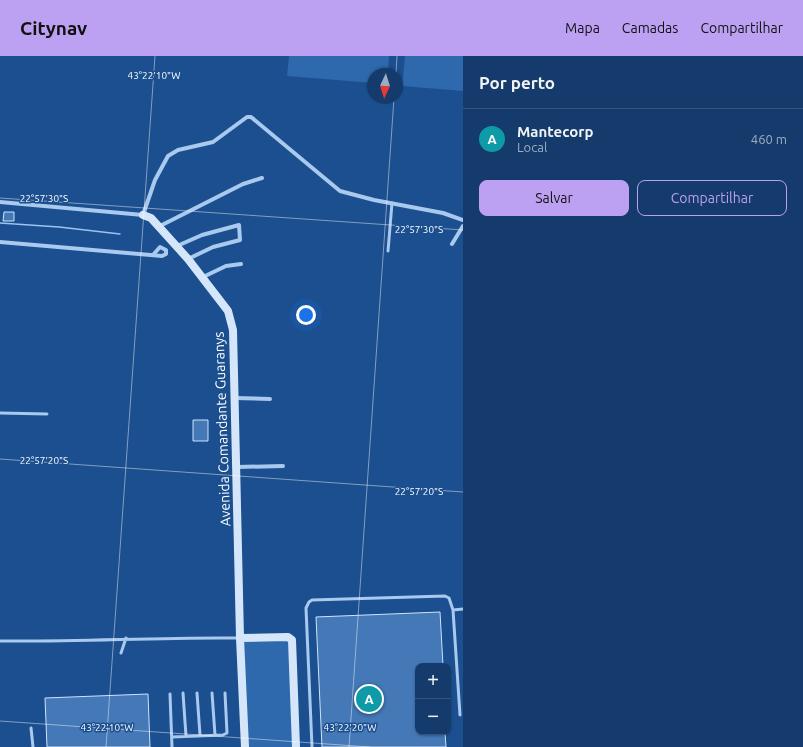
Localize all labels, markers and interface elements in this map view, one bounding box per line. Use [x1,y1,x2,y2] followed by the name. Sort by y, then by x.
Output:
[20,17,87,39] text: Citynav
[565,20,600,36] text: Mapa
[622,20,678,36] text: Camadas
[700,20,783,36] text: Compartilhar
[367,68,403,104] north arrow
[128,70,180,81] text: 43°22'10"W
[479,73,555,92] text: Por perto
[517,123,593,140] text: Mantecorp
[487,132,497,146] text: A
[751,132,787,146] text: 460 m
[517,140,547,154] text: Local
[479,180,629,216] button: Salvar
[637,180,787,216] button: Compartilhar
[20,193,68,204] text: 22°57'30"S
[395,224,443,235] text: 22°57'30"S
[296,305,316,325] your location
[211,331,233,527] street label: Avenida Comandante Guaranys
[20,455,68,466] text: 22°57'20"S
[395,486,443,497] text: 22°57'20"S
[415,663,451,735] map controls
[415,663,451,699] button: +
[356,684,382,714] pin: A
[415,699,451,735] button: −
[81,722,133,733] text: 43°22'10"W
[324,722,376,733] text: 43°22'20"W

